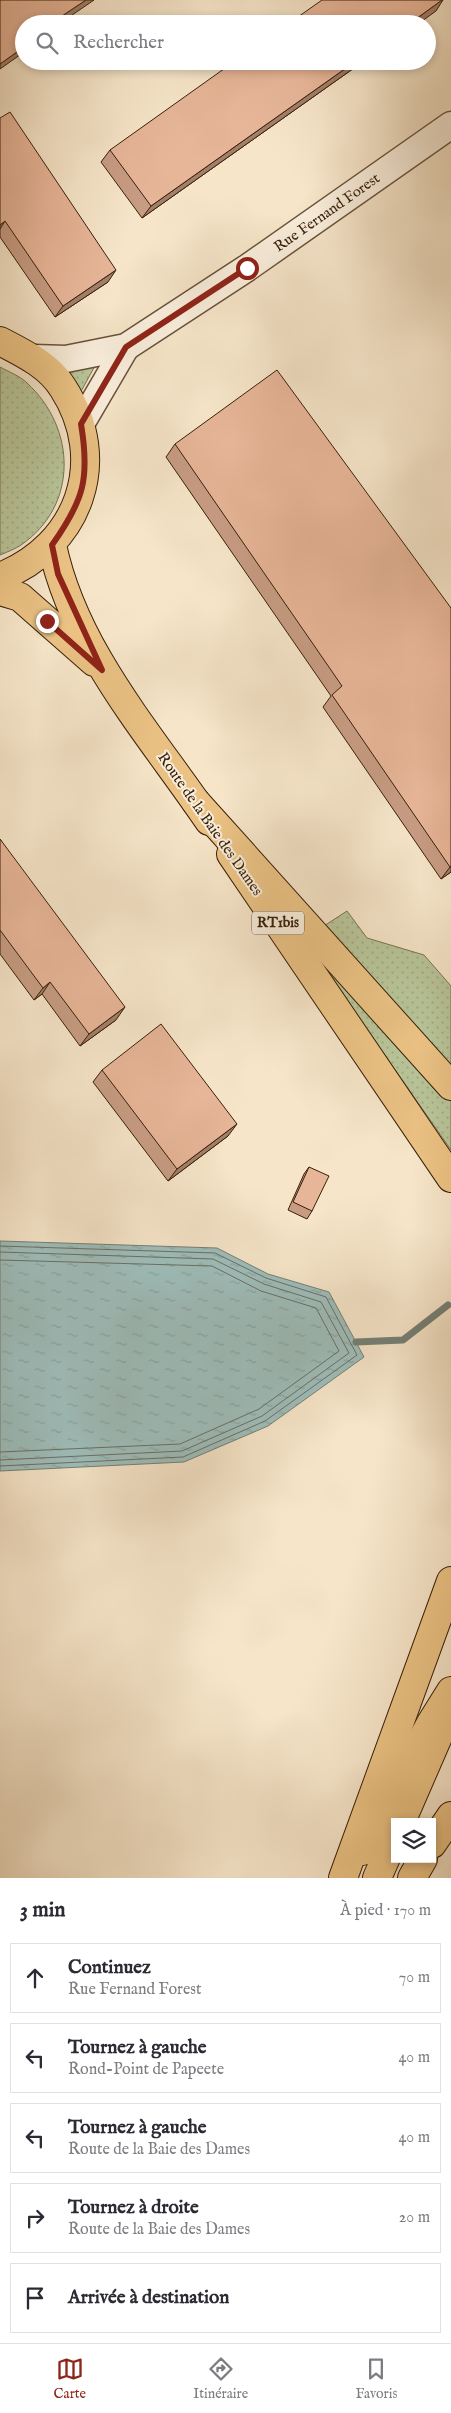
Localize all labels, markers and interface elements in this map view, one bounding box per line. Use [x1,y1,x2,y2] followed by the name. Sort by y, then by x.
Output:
[15,15,436,70] search box
[33,29,61,57] icon: search
[73,31,164,55] text: Rechercher
[270,168,383,256] street label: Rue Fernand Forest
[236,257,259,280] route start
[36,610,59,633] route end
[153,749,267,899] street label: Route de la Baie des Dames
[252,911,304,934] road number: RT1bis
[391,1818,436,1863] map controls
[391,1818,436,1863] button: layers
[20,1897,65,1924] text: 3 min
[340,1901,431,1921] text: À pied · 170 m
[68,1956,151,1980] text: Continuez
[21,1964,49,1992] icon: ahead
[399,1968,430,1988] text: 70 m
[68,1980,201,2000] text: Rue Fernand Forest
[68,2036,207,2060] text: Tournez à gauche
[21,2044,49,2072] icon: left
[398,2048,430,2068] text: 40 m
[68,2060,224,2080] text: Rond-Point de Papeete
[68,2116,207,2140] text: Tournez à gauche
[21,2124,49,2152] icon: left
[398,2128,430,2148] text: 40 m
[68,2140,250,2160] text: Route de la Baie des Dames
[68,2196,199,2220] text: Tournez à droite
[21,2204,49,2232] icon: right
[399,2208,430,2228] text: 20 m
[68,2220,250,2240] text: Route de la Baie des Dames
[21,2284,49,2312] icon: arrive
[68,2286,229,2310] text: Arrivée à destination
[54,2355,86,2403] tab: Carte
[193,2355,248,2403] tab: Itinéraire
[355,2355,397,2403] tab: Favoris

